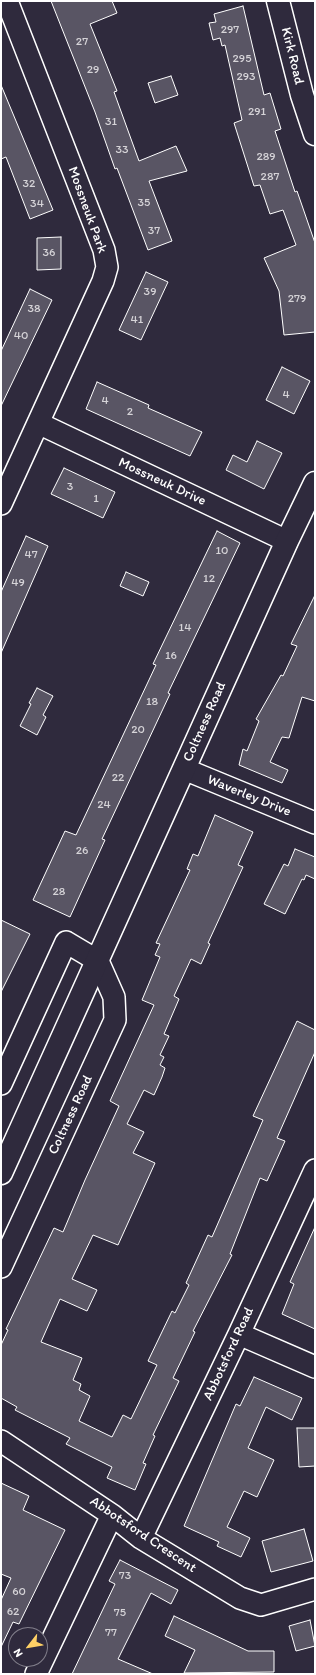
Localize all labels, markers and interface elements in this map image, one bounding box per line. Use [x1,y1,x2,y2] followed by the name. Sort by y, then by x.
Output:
[221,23,239,37] house number: 297
[277,26,307,86] street label: Kirk Road
[76,35,88,49] house number: 27
[233,52,251,66] house number: 295
[87,63,99,77] house number: 29
[236,70,256,84] house number: 293
[248,105,266,119] house number: 291
[105,115,117,129] house number: 31
[115,143,129,157] house number: 33
[256,150,276,164] house number: 289
[64,164,110,256] street label: Mossneuk Park
[261,170,279,184] house number: 287
[23,177,35,191] house number: 32
[138,196,150,210] house number: 35
[30,197,44,211] house number: 34
[148,224,160,238] house number: 37
[43,246,55,260] house number: 36
[144,285,156,299] house number: 39
[288,292,306,306] house number: 279
[27,302,41,316] house number: 38
[131,313,143,327] house number: 41
[14,329,28,343] house number: 40
[282,388,290,402] house number: 4
[101,394,109,408] house number: 4
[127,405,133,419] house number: 2
[115,454,209,510] street label: Mossneuk Drive
[67,480,73,494] house number: 3
[93,492,99,506] house number: 1
[216,544,228,558] house number: 10
[24,548,38,562] house number: 47
[203,572,215,586] house number: 12
[11,576,25,590] house number: 49
[179,621,191,635] house number: 14
[165,649,177,663] house number: 16
[180,679,230,765] street label: Coltness Road
[146,695,158,709] house number: 18
[131,723,145,737] house number: 20
[112,771,124,785] house number: 22
[205,772,293,820] street label: Waverley Drive
[97,798,111,812] house number: 24
[76,844,88,858] house number: 26
[53,885,65,899] house number: 28
[45,1073,97,1157] street label: Coltness Road
[200,1305,258,1403] street label: Abbotsford Road
[87,1493,199,1577] street label: Abbotsford Crescent
[119,1569,131,1583] house number: 73
[12,1585,26,1599] house number: 60
[7,1605,19,1619] house number: 62
[114,1606,126,1620] house number: 75
[105,1626,117,1640] house number: 77
[8,1627,48,1667] north arrow
[11,1646,26,1659] text: N

